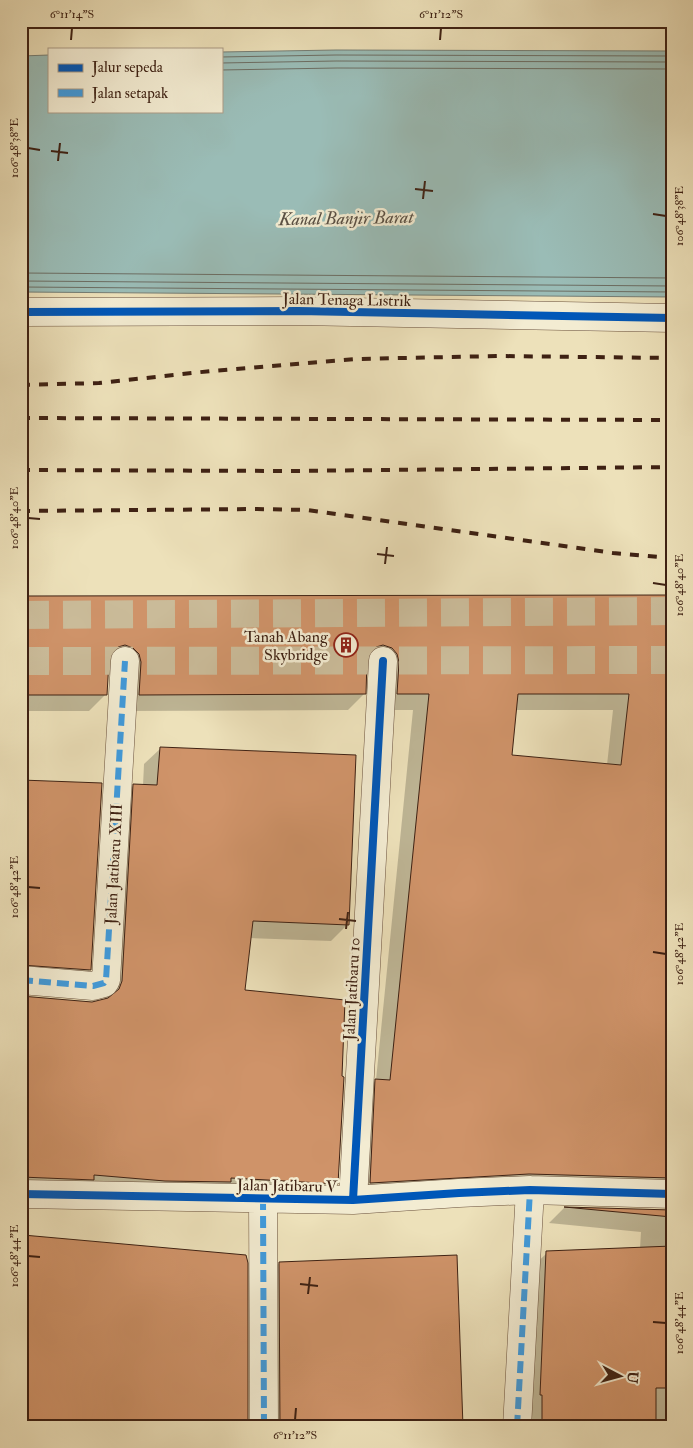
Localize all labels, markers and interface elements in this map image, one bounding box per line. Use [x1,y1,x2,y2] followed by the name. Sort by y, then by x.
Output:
[50,7,94,22] text: 6°11'14"S
[419,7,463,22] text: 6°11'12"S
[48,48,222,112] legend
[91,58,164,78] text: Jalur sepeda
[91,84,168,104] text: Jalan setapak
[7,118,22,178] text: 106°48'38"E
[672,186,687,246] text: 106°48'38"E
[277,206,414,231] water label: Kanal Banjir Barat
[281,289,412,312] street label: Jalan Tenaga Listrik
[7,486,22,549] text: 106°48'40"E
[672,553,687,616] text: 106°48'40"E
[244,627,329,665] place label: Tanah Abang Skybridge
[333,632,359,658] building icon: Tanah Abang Skybridge
[101,803,128,926] street label: Jalan Jatibaru XIII
[7,856,22,918] text: 106°48'42"E
[672,923,687,985] text: 106°48'42"E
[339,937,366,1042] street label: Jalan Jatibaru 10
[236,1175,338,1198] street label: Jalan Jatibaru V
[7,1224,22,1287] text: 106°48'44"E
[672,1291,687,1354] text: 106°48'44"E
[596,1350,646,1400] north arrow
[623,1371,641,1384] text: U
[273,1428,317,1443] text: 6°11'12"S

